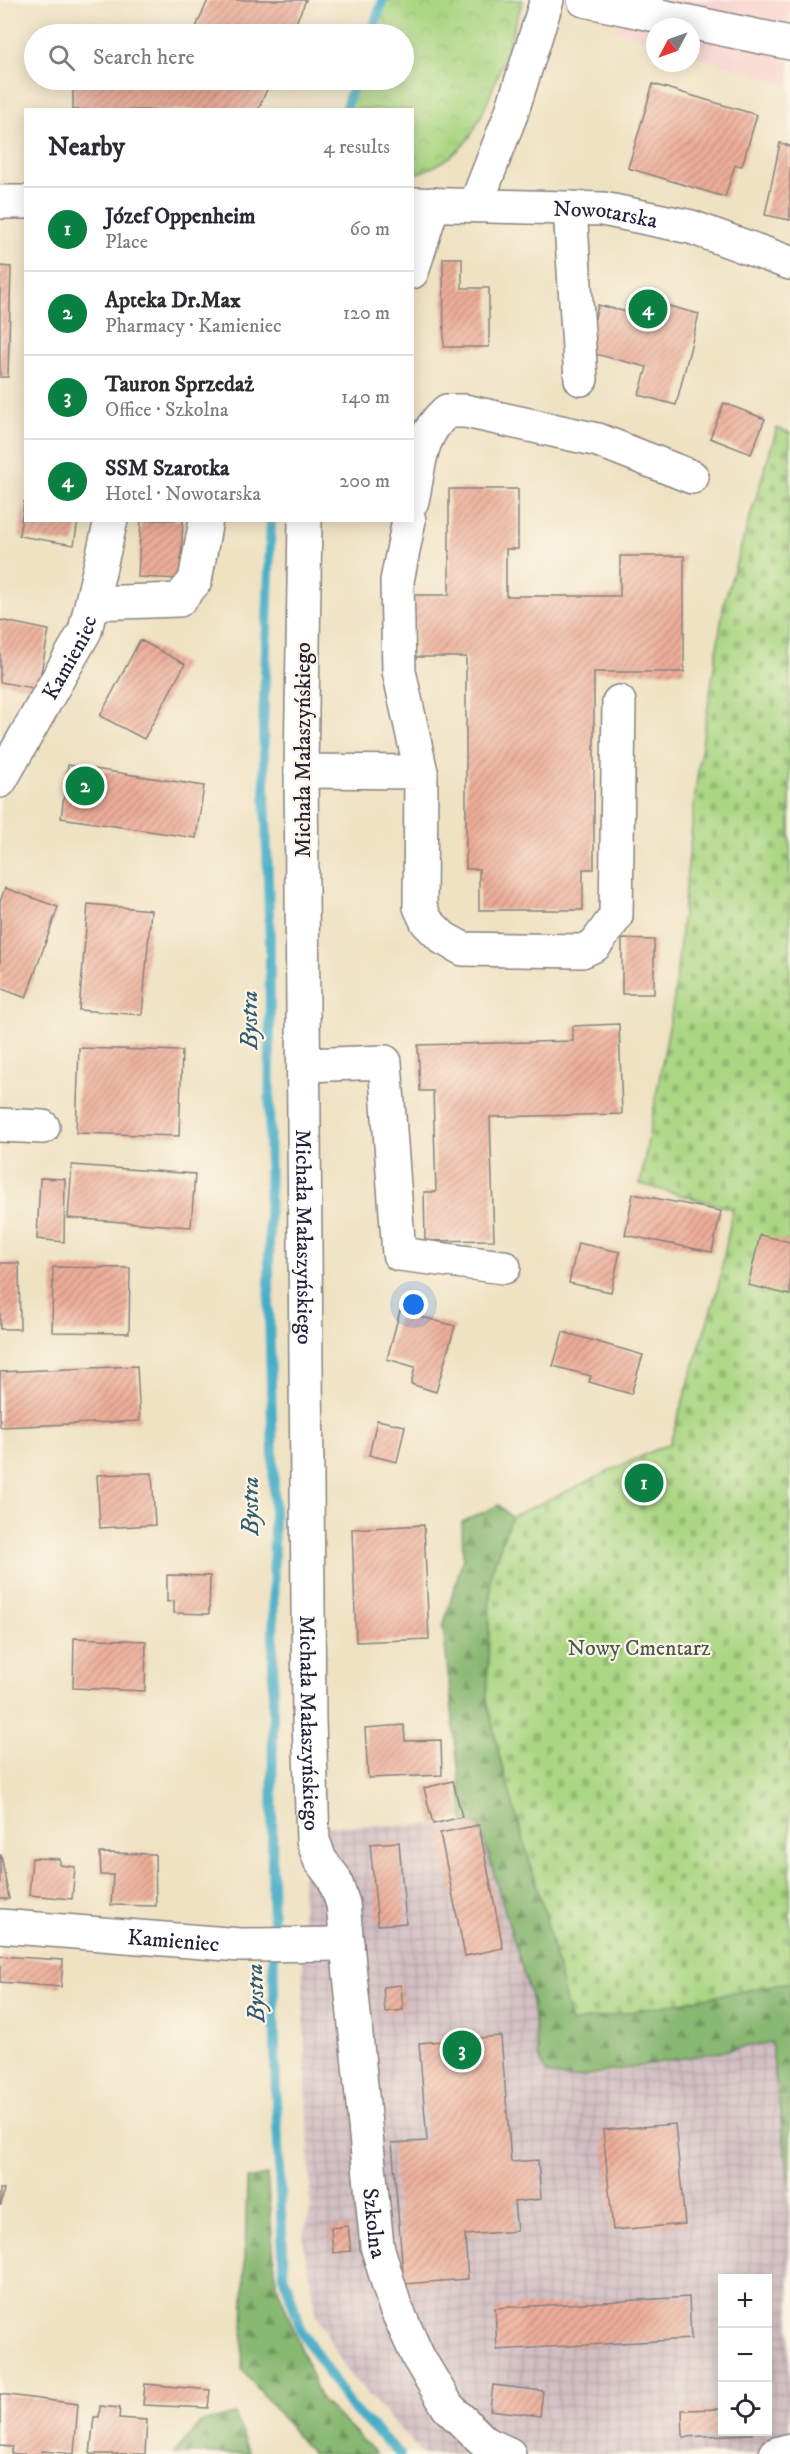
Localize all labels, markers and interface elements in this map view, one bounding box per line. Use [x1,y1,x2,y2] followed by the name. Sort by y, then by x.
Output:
[646,18,700,72] north arrow
[24,24,414,90] search box
[45,41,78,74] icon: search
[93,44,195,71] text: Search here
[48,131,125,164] text: Nearby
[323,135,390,160] text: 4 results
[553,196,660,235] street label: Nowotarska
[105,203,255,230] text: Józef Oppenheim
[64,217,71,242] text: 1
[350,217,390,242] text: 60 m
[105,230,148,255] text: Place
[628,286,668,332] pin: 4
[105,287,241,314] text: Apteka Dr.Max
[63,301,72,326] text: 2
[343,301,390,326] text: 120 m
[105,314,282,339] text: Pharmacy · Kamieniec
[105,371,254,398] text: Tauron Sprzedaż
[64,385,71,410] text: 3
[341,385,390,410] text: 140 m
[105,398,228,423] text: Office · Szkolna
[105,455,229,482] text: SSM Szarotka
[62,469,73,494] text: 4
[339,469,390,494] text: 200 m
[105,482,261,507] text: Hotel · Nowotarska
[37,613,103,705] street label: Kamieniec
[290,642,317,858] street label: Michała Małaszyńskiego
[66,764,104,808] pin: 2
[235,991,265,1050] water label: Bystra
[289,1129,318,1345] street label: Michała Małaszyńskiego
[399,1290,428,1319] your location
[624,1460,664,1506] pin: 1
[236,1477,266,1536] water label: Bystra
[293,1615,325,1831] street label: Michała Małaszyńskiego
[567,1635,711,1662] park label: Nowy Cmentarz
[126,1924,220,1958] street label: Kamieniec
[240,1963,272,2024] water label: Bystra
[442,2028,482,2072] pin: 3
[356,2187,392,2262] street label: Szkolna
[718,2274,772,2436] map controls
[718,2274,772,2328] button: +
[718,2328,772,2382] button: −
[718,2382,772,2436] button: locate

